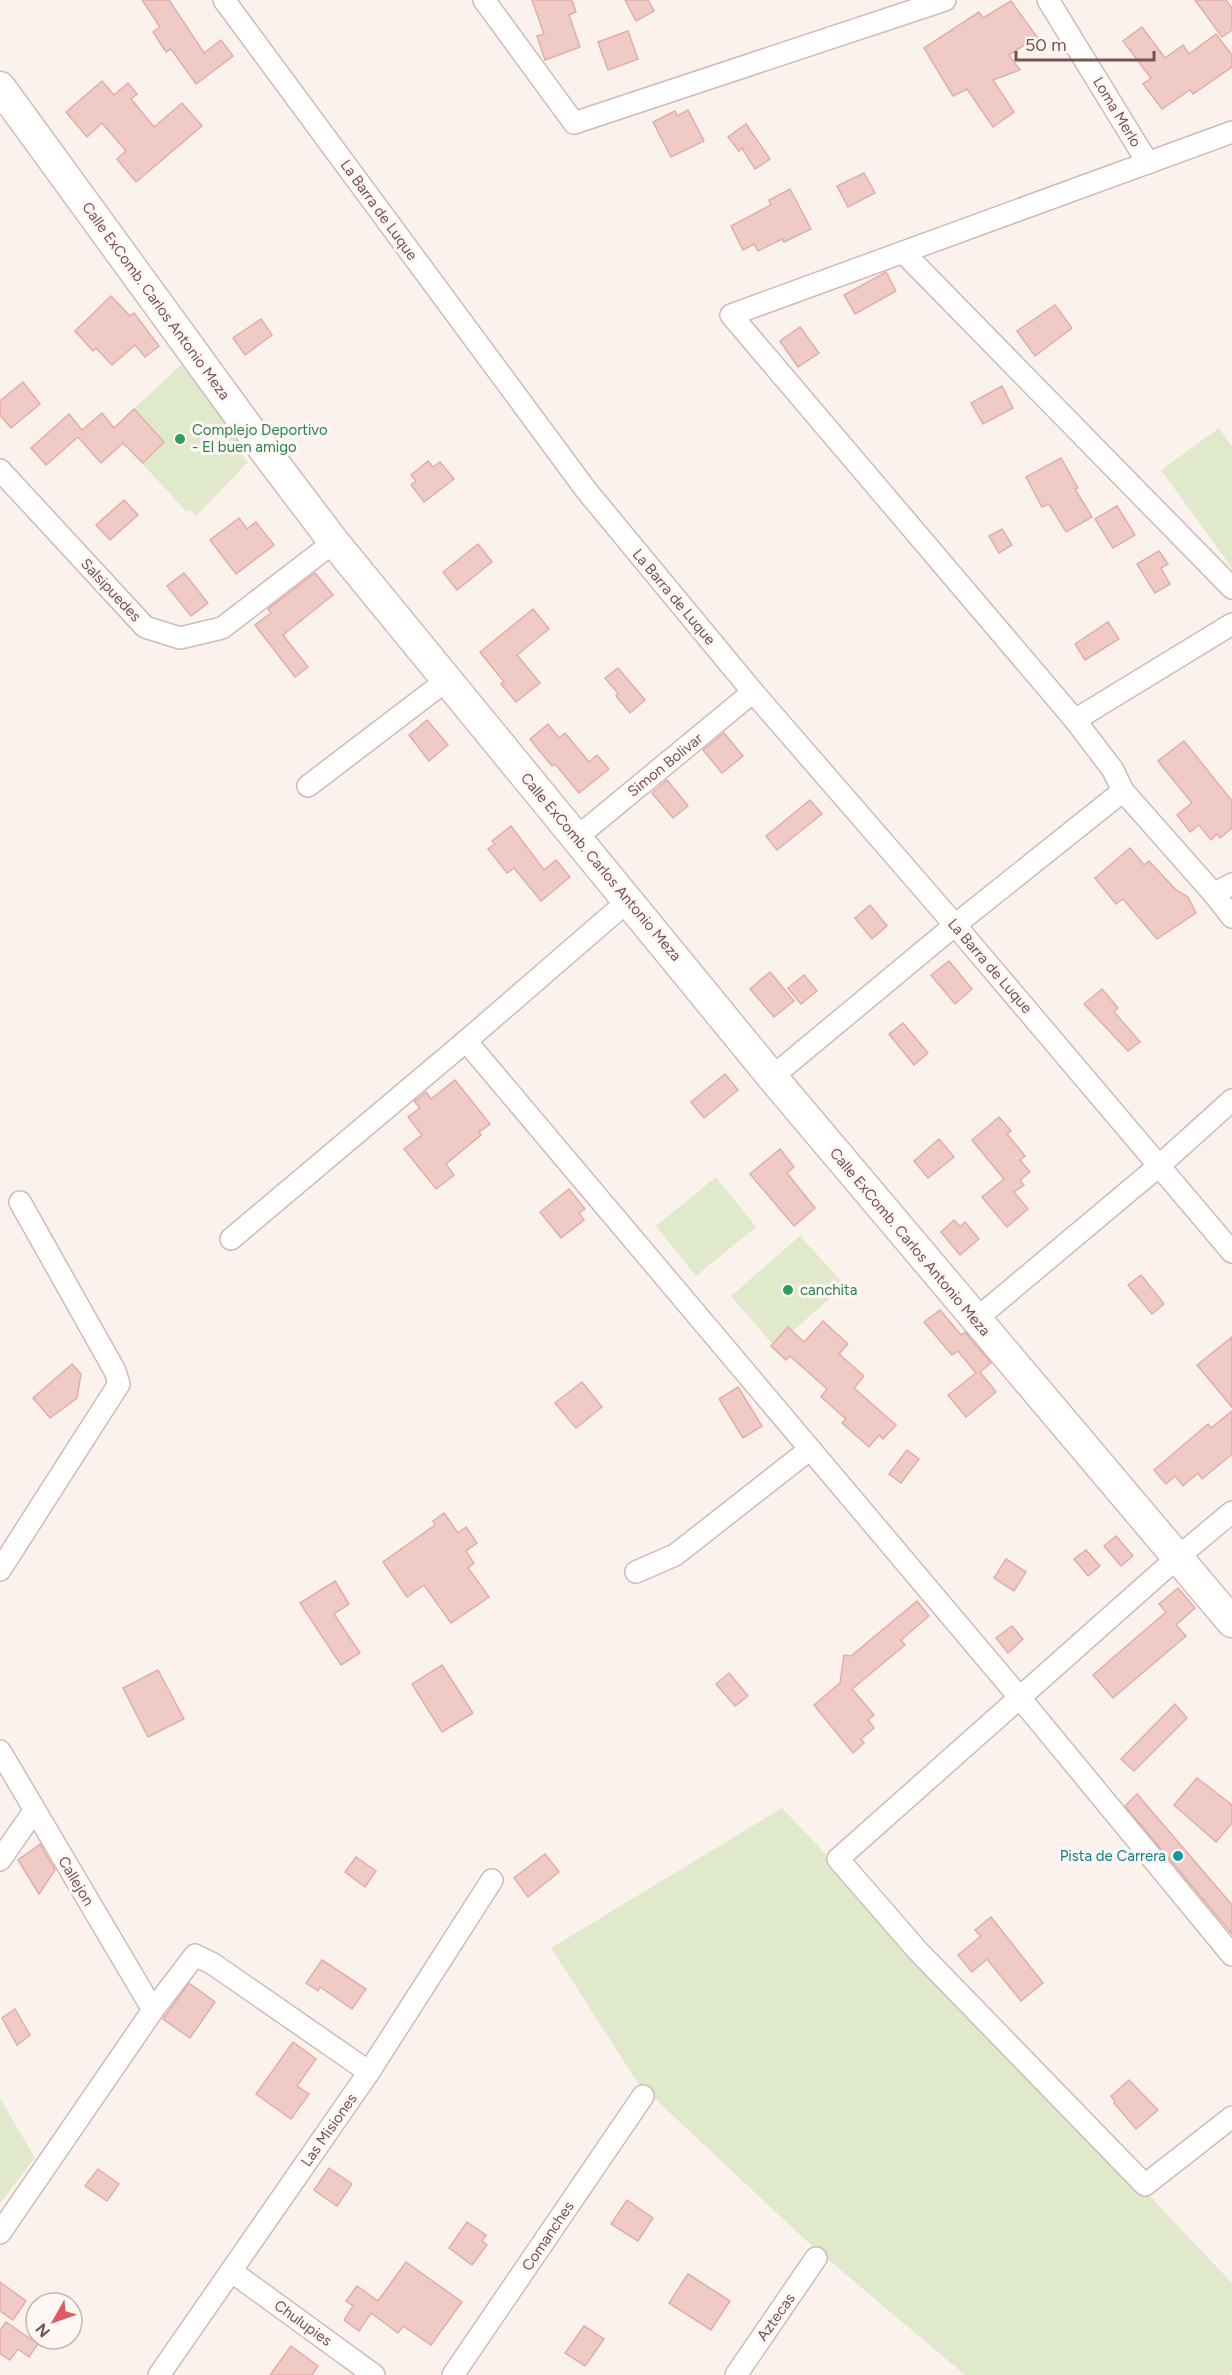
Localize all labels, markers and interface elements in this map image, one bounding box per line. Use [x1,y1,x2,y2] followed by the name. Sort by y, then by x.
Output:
[1016,24,1154,62] scale bar
[1025,34,1067,56] text: 50 m
[1089,74,1145,151] street label: Loma Merlo
[337,156,421,264] street label: La Barra de Luque
[78,199,234,403] street label: Calle ExComb. Carlos Antonio Meza
[192,421,328,456] place label: Complejo Deportivo - El buen amigo
[173,432,187,446] marker: Complejo Deportivo - El buen amigo
[629,545,719,649] street label: La Barra de Luque
[77,555,145,625] street label: Salsipuedes
[624,729,706,801] street label: Simon Bolivar
[517,769,685,965] street label: Calle ExComb. Carlos Antonio Meza
[944,915,1036,1017] street label: La Barra de Luque
[826,1144,994,1340] street label: Calle ExComb. Carlos Antonio Meza
[800,1281,857,1299] place label: canchita
[781,1283,795,1297] marker: canchita
[1060,1847,1166,1865] place label: Pista de Carrera
[1171,1849,1185,1863] marker: Pista de Carrera
[54,1853,98,1909] street label: Callejon
[297,2090,361,2170] street label: Las Misiones
[518,2198,578,2274] street label: Comanches
[753,2290,799,2344] street label: Aztecas
[24,2291,84,2351] north arrow
[271,2296,335,2350] street label: Chulupies
[32,2319,54,2341] text: N

